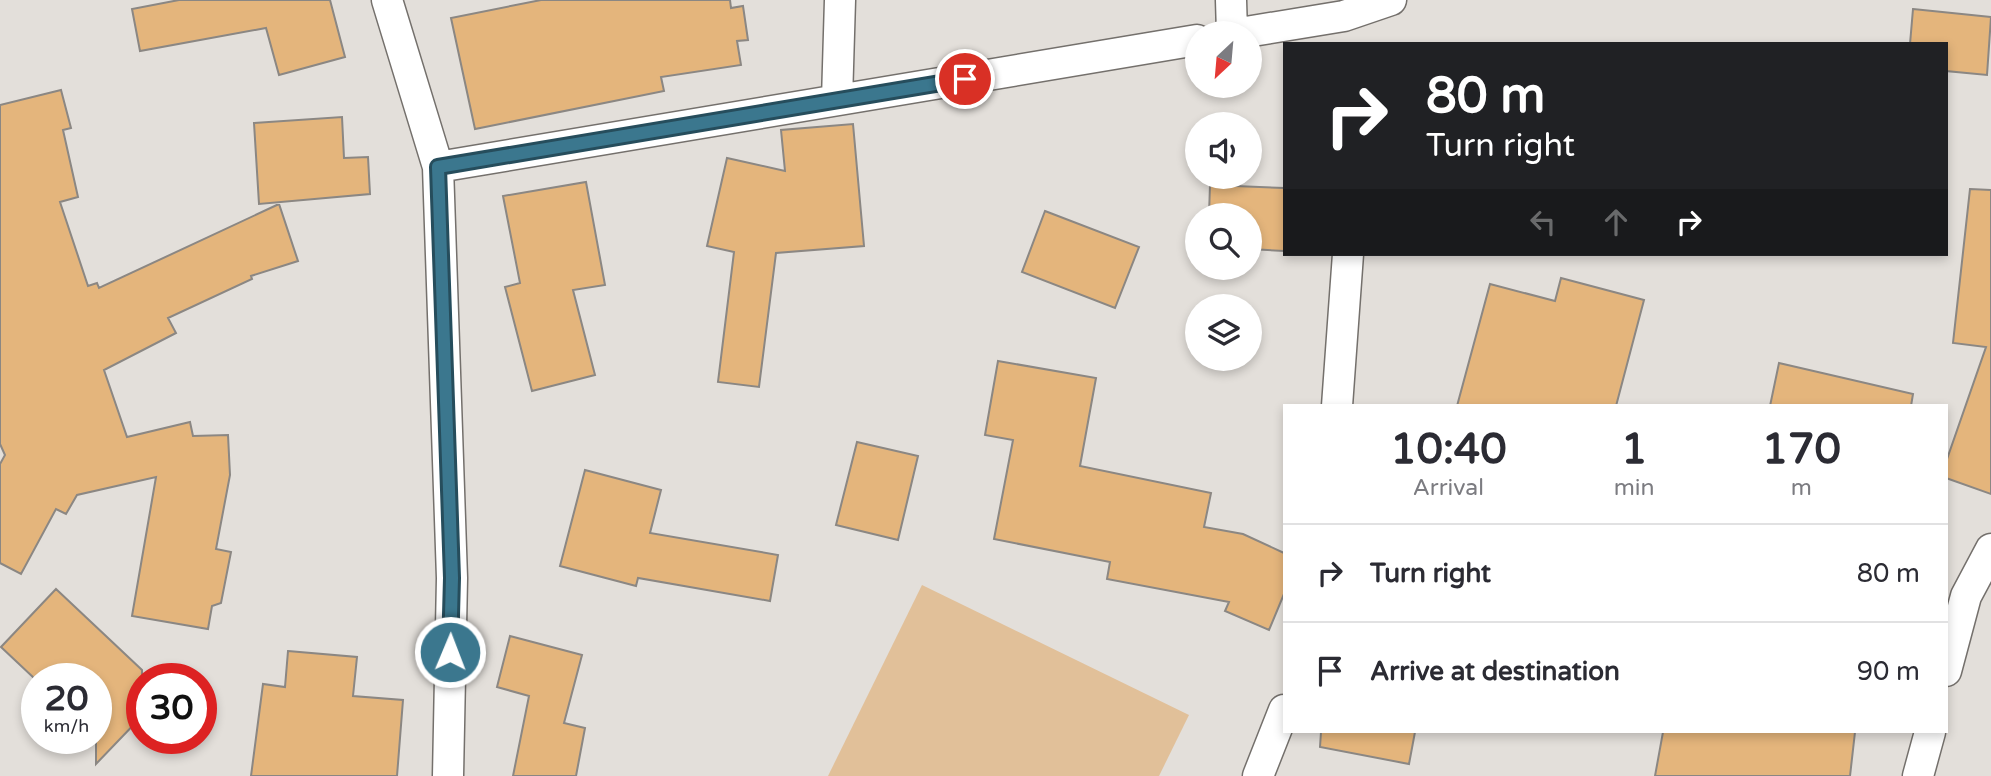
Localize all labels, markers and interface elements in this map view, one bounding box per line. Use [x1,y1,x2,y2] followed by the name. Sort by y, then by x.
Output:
[1185,21,1262,98] north arrow
[1185,21,1262,371] map controls
[935,49,995,109] pin
[946,60,984,98] icon: arrive
[1426,67,1545,126] text: 80 m
[1311,70,1402,161] icon: right
[1185,112,1262,189] button: sound
[1426,127,1575,165] text: Turn right
[1185,203,1262,280] button: search
[1524,203,1562,241] icon: left
[1597,203,1635,241] icon: ahead
[1670,203,1708,241] icon: right
[1185,294,1262,371] button: layers
[1390,424,1507,475] text: 10:40
[1621,424,1647,475] text: 1
[1762,424,1841,475] text: 170
[1413,474,1484,502] text: Arrival
[1614,474,1655,502] text: min
[1791,474,1812,502] text: m
[1311,554,1349,592] icon: right
[1370,558,1491,589] text: Turn right
[1857,558,1920,589] text: 80 m
[413,615,487,689] position arrow
[1311,652,1349,690] icon: arrive
[1370,656,1620,687] text: Arrive at destination
[1857,656,1920,687] text: 90 m
[126,663,217,754] speed limit sign: 30
[45,678,88,720] text: 20
[44,715,89,737] text: km/h

